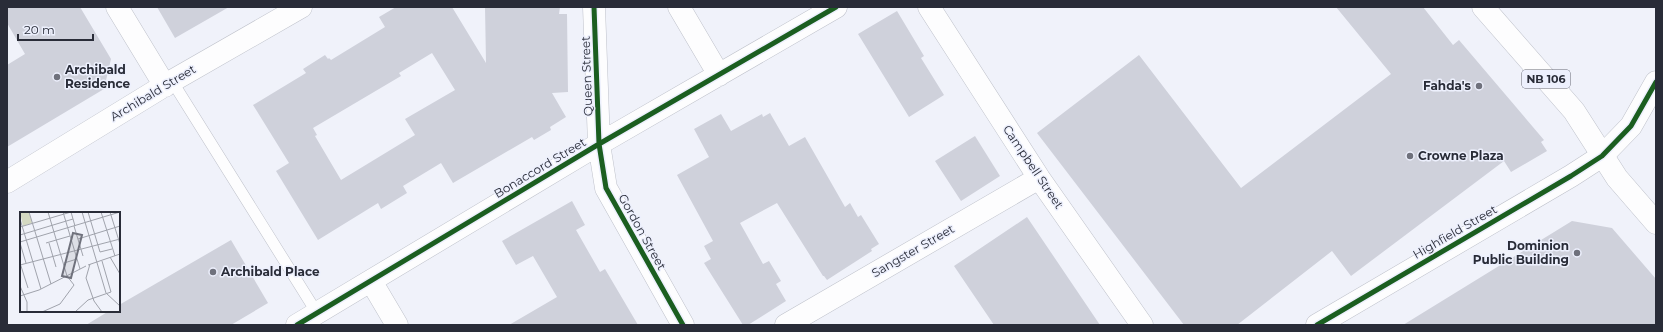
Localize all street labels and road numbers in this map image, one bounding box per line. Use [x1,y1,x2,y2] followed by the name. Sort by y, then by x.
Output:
[578,36,595,116] street label: Queen Street
[107,61,198,124] street label: Archibald Street
[1522,70,1570,88] road number: NB 106
[1000,122,1067,211] street label: Campbell Street
[491,134,589,201] street label: Bonaccord Street
[615,191,670,273] street label: Gordon Street
[1410,201,1500,262] street label: Highfield Street
[869,221,957,280] street label: Sangster Street

